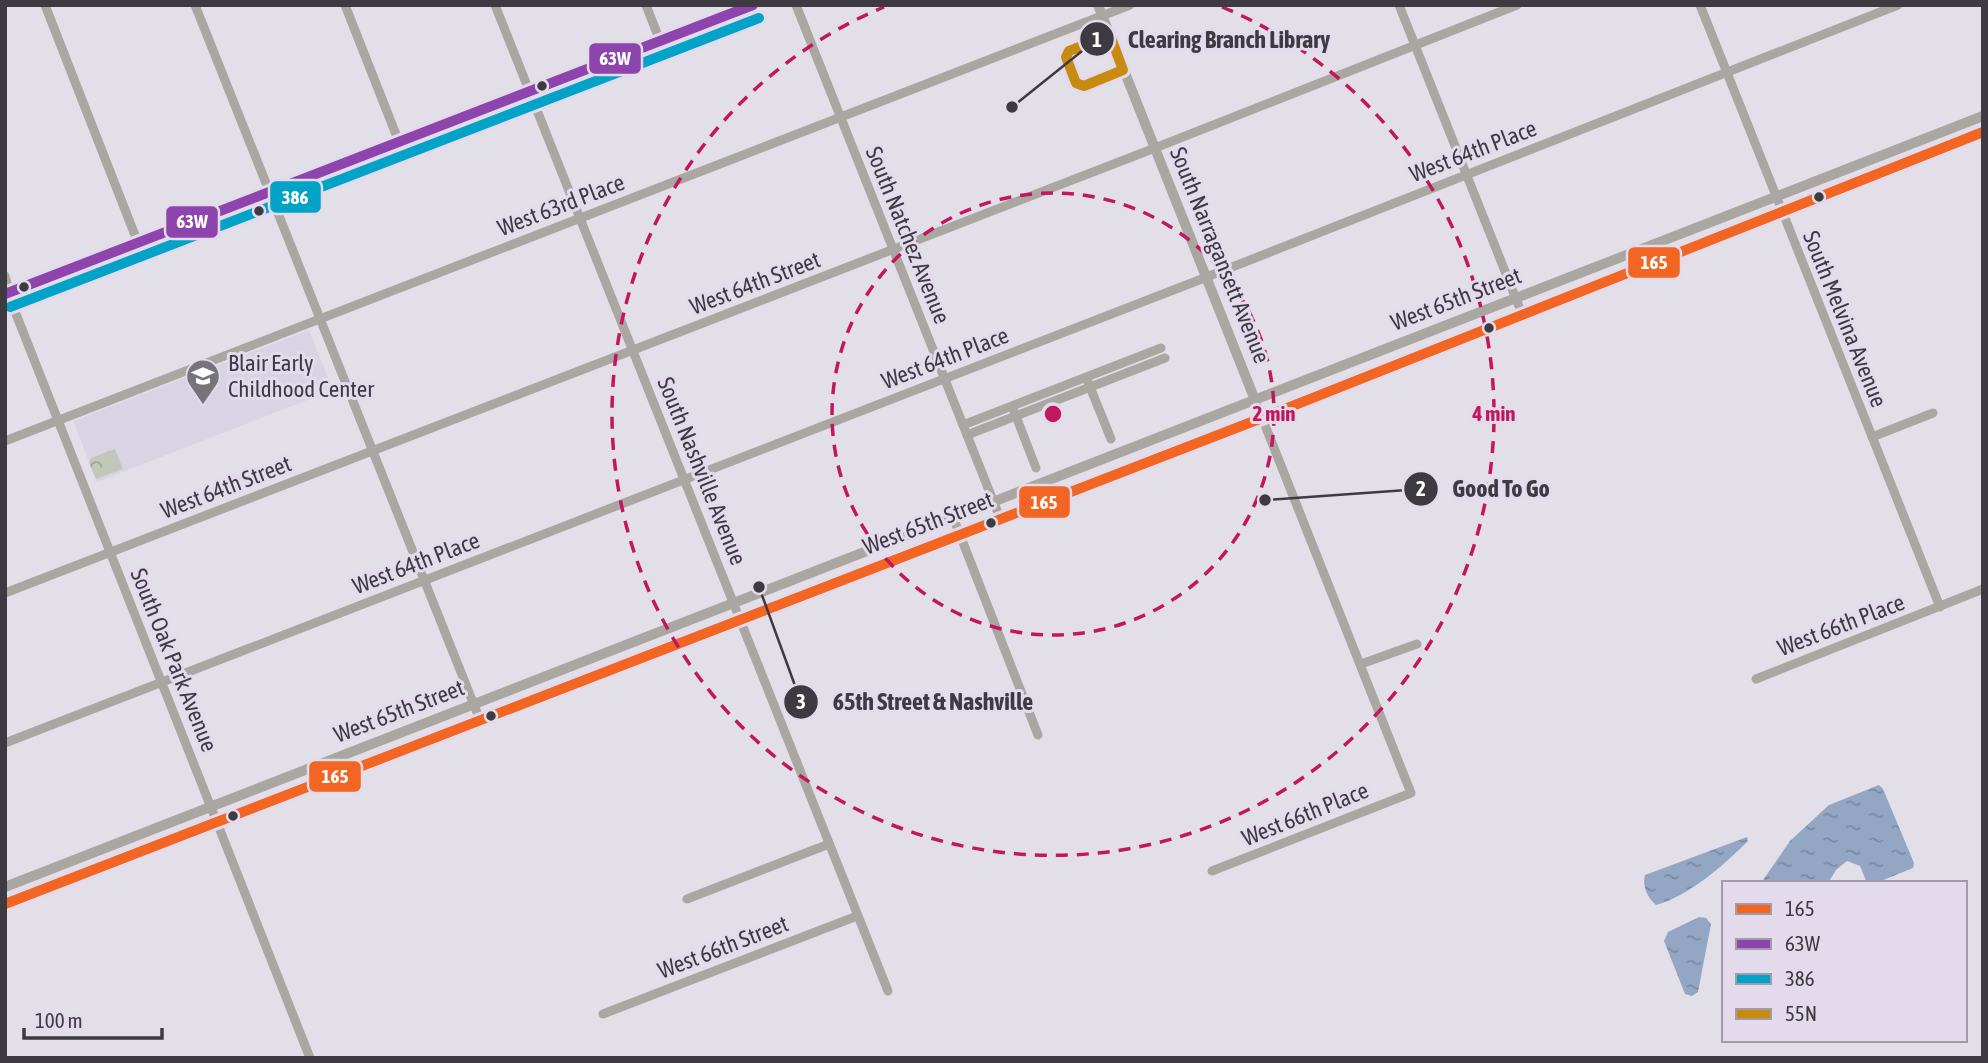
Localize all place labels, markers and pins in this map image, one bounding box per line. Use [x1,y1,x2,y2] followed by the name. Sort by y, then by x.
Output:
[1079,17,1345,62] callout: Clearing Branch Library
[535,79,549,93] unlabelled marker
[1812,190,1826,204] unlabelled marker
[252,204,266,218] unlabelled marker
[17,280,31,294] unlabelled marker
[1482,321,1496,335] unlabelled marker
[228,350,375,402] place label: Blair Early Childhood Center
[184,357,222,406] school or university icon: Blair Early Childhood Center
[1041,402,1065,426] centre of rings
[1404,466,1564,511] callout: Good To Go
[984,516,998,530] unlabelled marker
[784,679,1047,724] callout: 65th Street & Nashville
[484,709,498,723] unlabelled marker
[226,809,240,823] unlabelled marker

